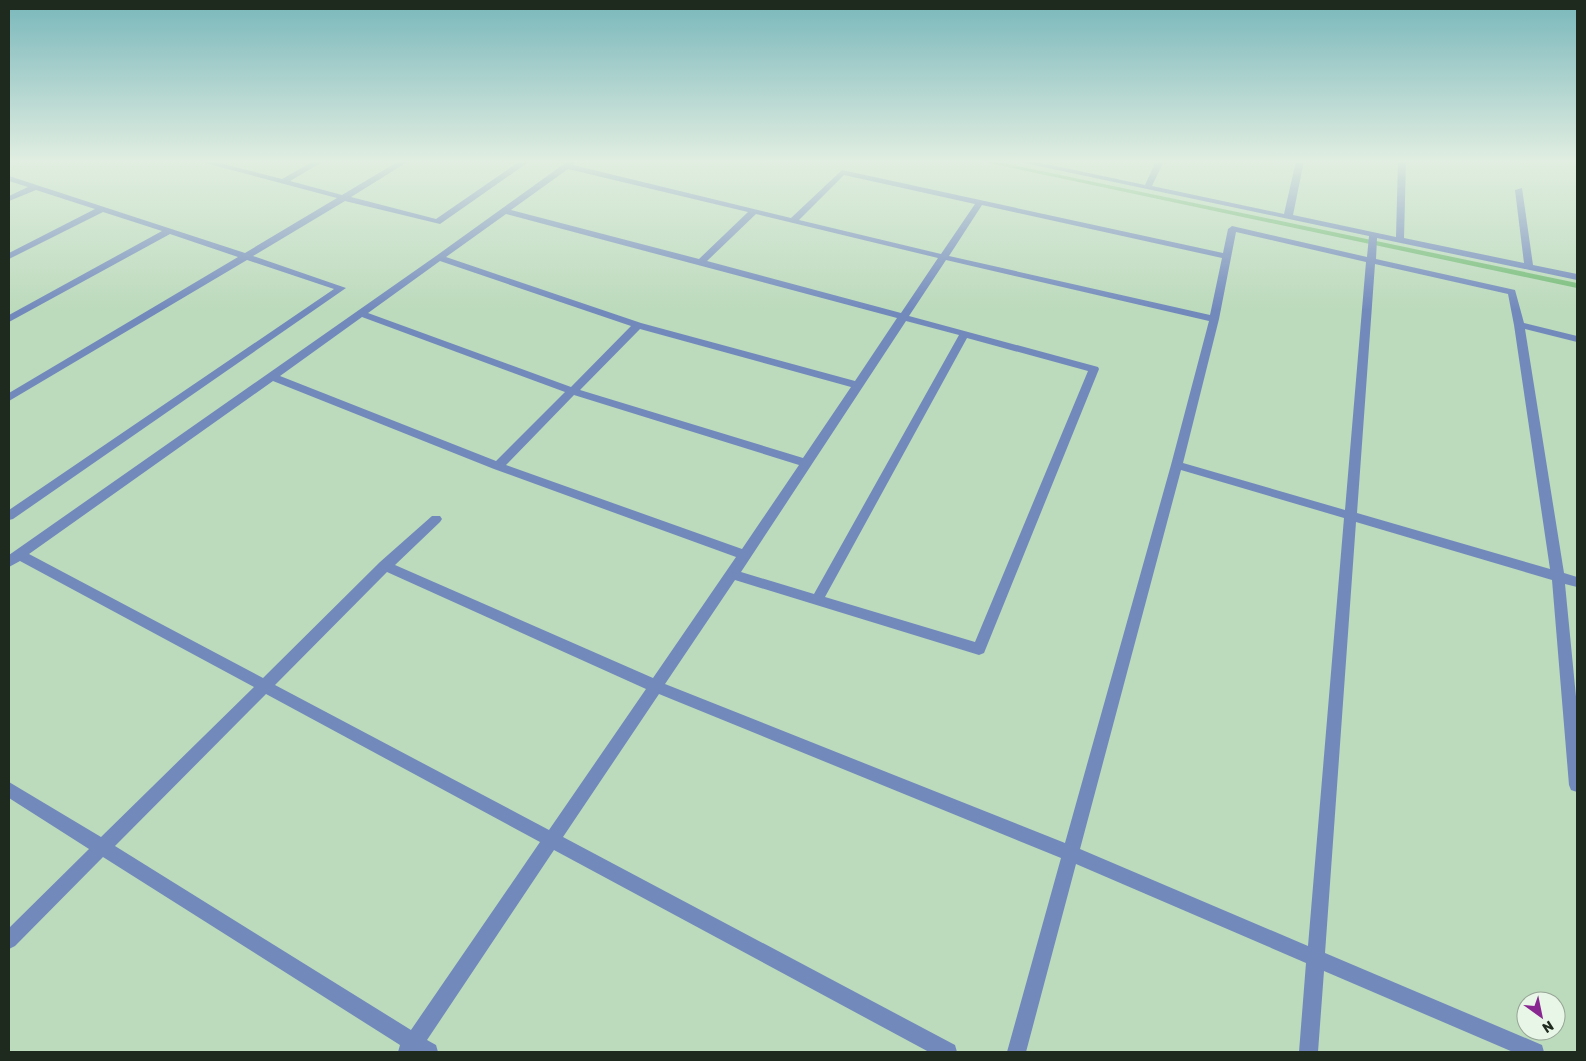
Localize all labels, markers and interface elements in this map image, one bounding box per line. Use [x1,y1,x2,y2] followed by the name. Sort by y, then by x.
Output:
[1516,991,1566,1041] north arrow
[1539,1017,1557,1036] text: N

